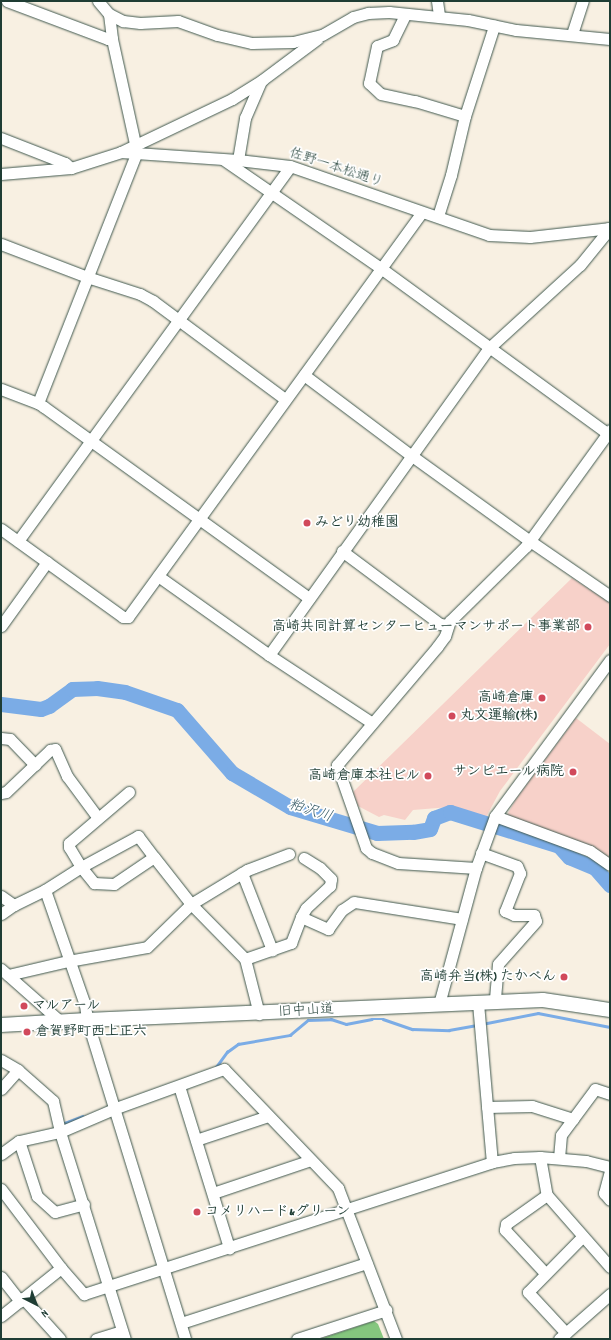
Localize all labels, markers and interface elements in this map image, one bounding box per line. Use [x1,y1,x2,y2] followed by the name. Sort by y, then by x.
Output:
[287,145,385,191] street label: 佐野一本松通り
[315,515,399,531] place label: みどり幼稚園
[302,518,312,528] marker: みどり幼稚園
[272,619,580,635] place label: 高崎共同計算センターヒューマンサポート事業部
[583,622,593,632] marker: 高崎共同計算センターヒューマンサポート事業部
[478,690,534,706] place label: 高崎倉庫
[537,693,547,703] marker: 高崎倉庫
[460,708,537,724] place label: 丸文運輸(株)
[447,711,457,721] marker: 丸文運輸(株)
[452,764,564,780] place label: サンピエール病院
[567,766,579,778] marker: サンピエール病院
[308,768,420,784] place label: 高崎倉庫本社ビル
[423,771,433,781] marker: 高崎倉庫本社ビル
[286,796,334,828] water label: 粕沢川
[420,969,556,985] place label: 高崎弁当(株) たかべん
[559,972,569,982] marker: 高崎弁当(株) たかべん
[32,998,101,1014] place label: マルアール
[19,1001,29,1011] marker: マルアール
[278,1001,334,1021] street label: 旧中山道
[35,1024,147,1040] place label: 倉賀野町西上正六
[22,1027,32,1037] marker: 倉賀野町西上正六
[205,1204,351,1220] place label: コメリハード&グリーン
[192,1207,202,1217] marker: コメリハード&グリーン
[16,1284,56,1324] north arrow
[37,1305,51,1321] text: N

